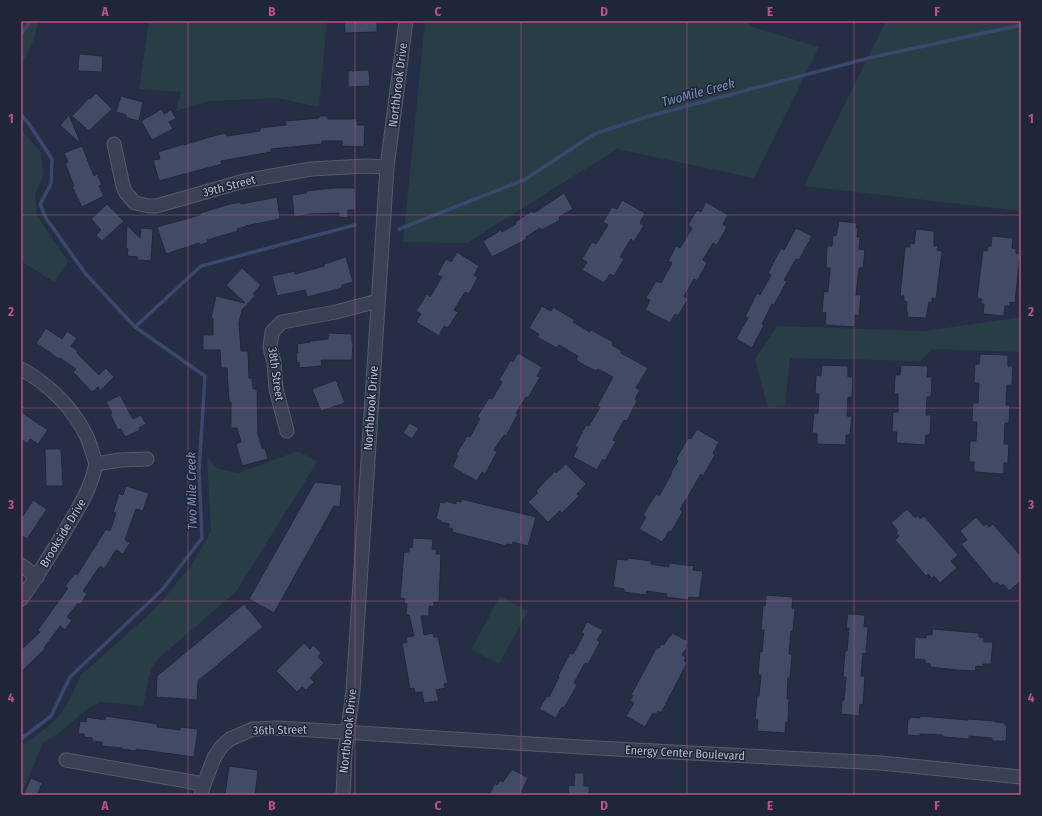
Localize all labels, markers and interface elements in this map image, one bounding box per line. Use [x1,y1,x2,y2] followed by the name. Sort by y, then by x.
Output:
[100,4,109,19] text: A
[268,4,276,19] text: B
[435,4,442,19] text: C
[600,4,608,19] text: D
[767,4,773,19] text: E
[934,4,940,19] text: F
[386,42,410,128] street label: Northbrook Drive
[660,75,737,109] water label: TwoMile Creek
[8,111,14,126] text: 1
[1028,111,1034,126] text: 1
[201,172,257,200] street label: 39th Street
[7,304,14,319] text: 2
[1027,304,1034,319] text: 2
[265,346,287,402] street label: 38th Street
[361,365,381,451] street label: Northbrook Drive
[183,451,200,530] water label: Two Mile Creek
[37,496,89,570] street label: Brookside Drive
[7,497,14,512] text: 3
[1027,497,1034,512] text: 3
[337,688,359,774] street label: Northbrook Drive
[8,690,15,705] text: 4
[1028,690,1035,705] text: 4
[253,723,307,737] street label: 36th Street
[625,743,745,763] street label: Energy Center Boulevard
[100,798,109,813] text: A
[268,798,276,813] text: B
[435,798,442,813] text: C
[600,798,608,813] text: D
[767,798,773,813] text: E
[934,798,940,813] text: F

